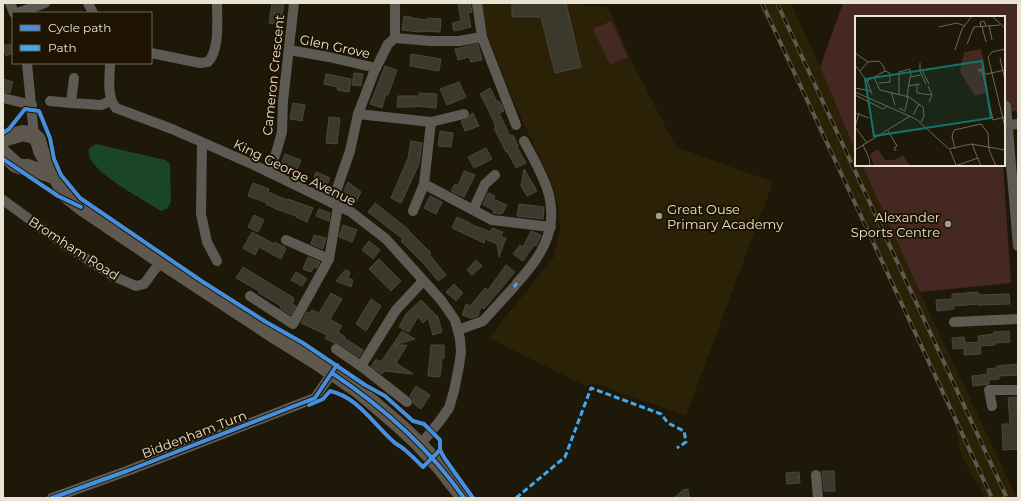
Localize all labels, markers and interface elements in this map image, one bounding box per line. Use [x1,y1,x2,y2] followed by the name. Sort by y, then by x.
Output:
[12,12,152,64] legend
[259,14,287,136] street label: Cameron Crescent
[855,16,1005,166] inset map
[48,20,111,35] text: Cycle path
[298,31,372,61] street label: Glen Grove
[48,40,77,55] text: Path
[231,135,359,209] street label: King George Avenue
[667,201,784,232] place label: Great Ouse Primary Academy
[851,209,940,240] place label: Alexander Sports Centre
[654,211,664,221] marker: Great Ouse Primary Academy
[26,213,122,283] street label: Bromham Road
[943,219,953,229] marker: Alexander Sports Centre
[139,407,249,461] street label: Biddenham Turn

